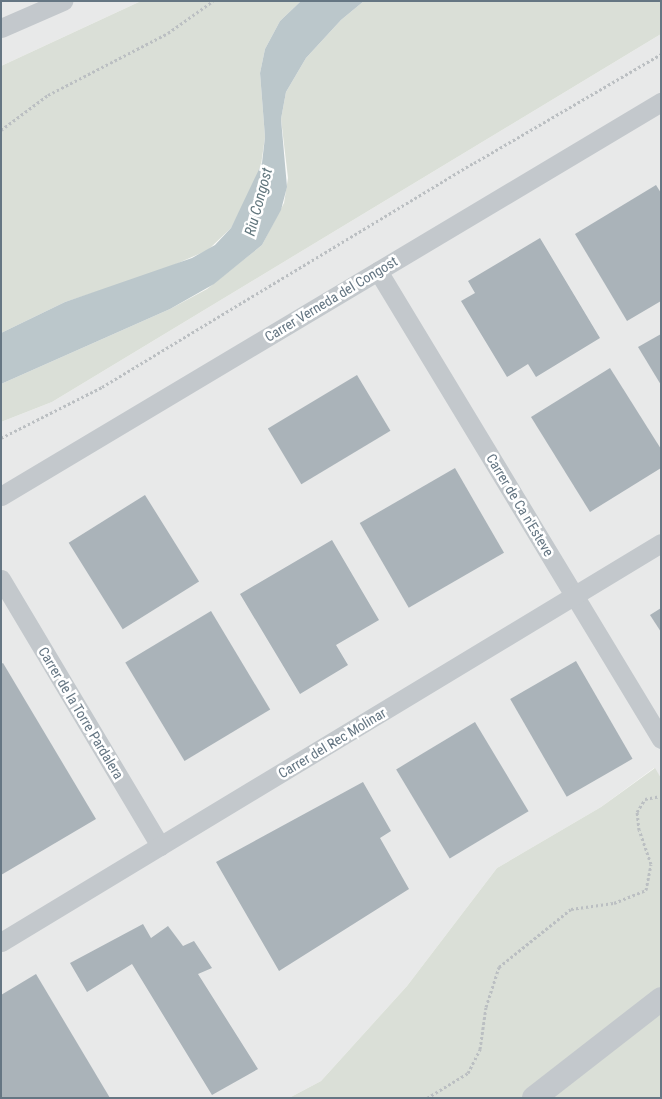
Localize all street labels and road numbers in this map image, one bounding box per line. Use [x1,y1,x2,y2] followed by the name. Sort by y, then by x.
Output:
[262,253,400,345] street label: Carrer Verneda del Congost
[483,451,557,559] street label: Carrer de Ca n'Esteve
[35,644,127,782] street label: Carrer de la Torre Pardalera
[275,704,389,782] street label: Carrer del Rec Molinar

